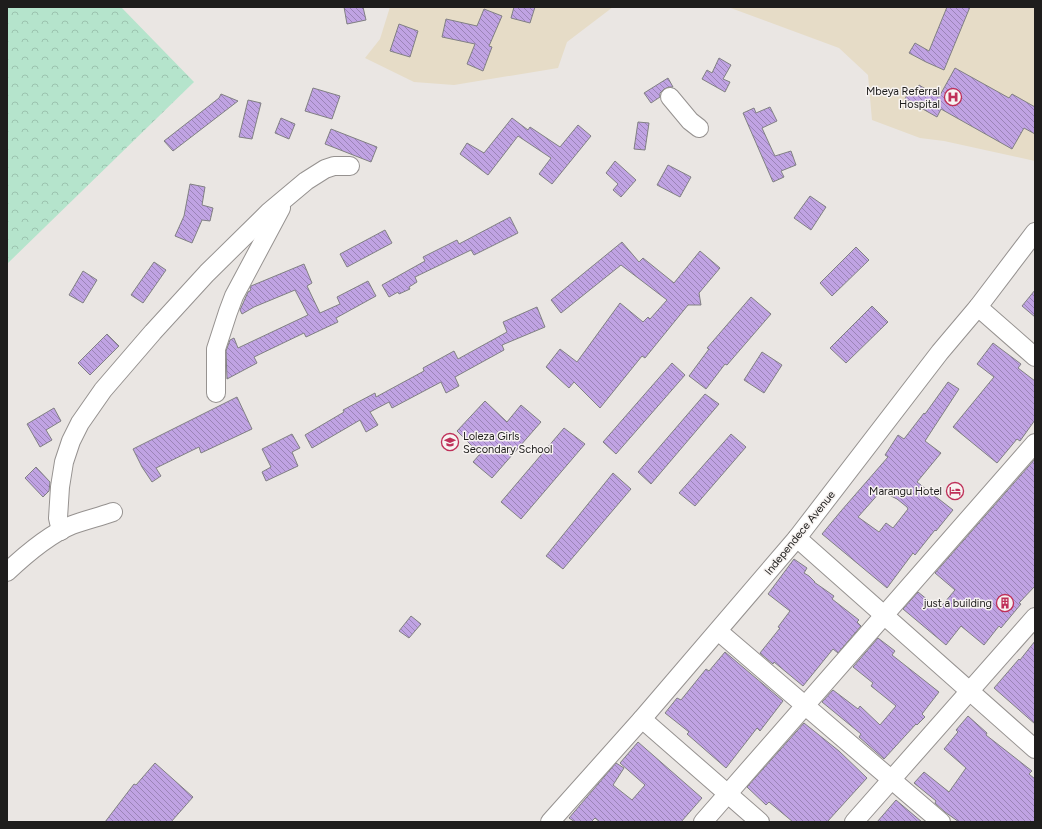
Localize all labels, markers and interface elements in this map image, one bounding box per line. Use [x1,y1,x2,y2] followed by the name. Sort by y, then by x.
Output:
[866,85,940,111] place label: Mbeya Referral Hospital
[943,87,963,107] hospital icon: Mbeya Referral Hospital
[463,430,553,456] place label: Loleza Girls Secondary School
[440,432,460,452] school or university icon: Loleza Girls Secondary School
[945,481,965,501] hotel icon: Marangu Hotel
[869,485,942,498] place label: Marangu Hotel
[762,488,838,578] street label: Independece Avenue
[995,593,1015,613] building icon: just a building
[922,597,992,610] place label: just a building

